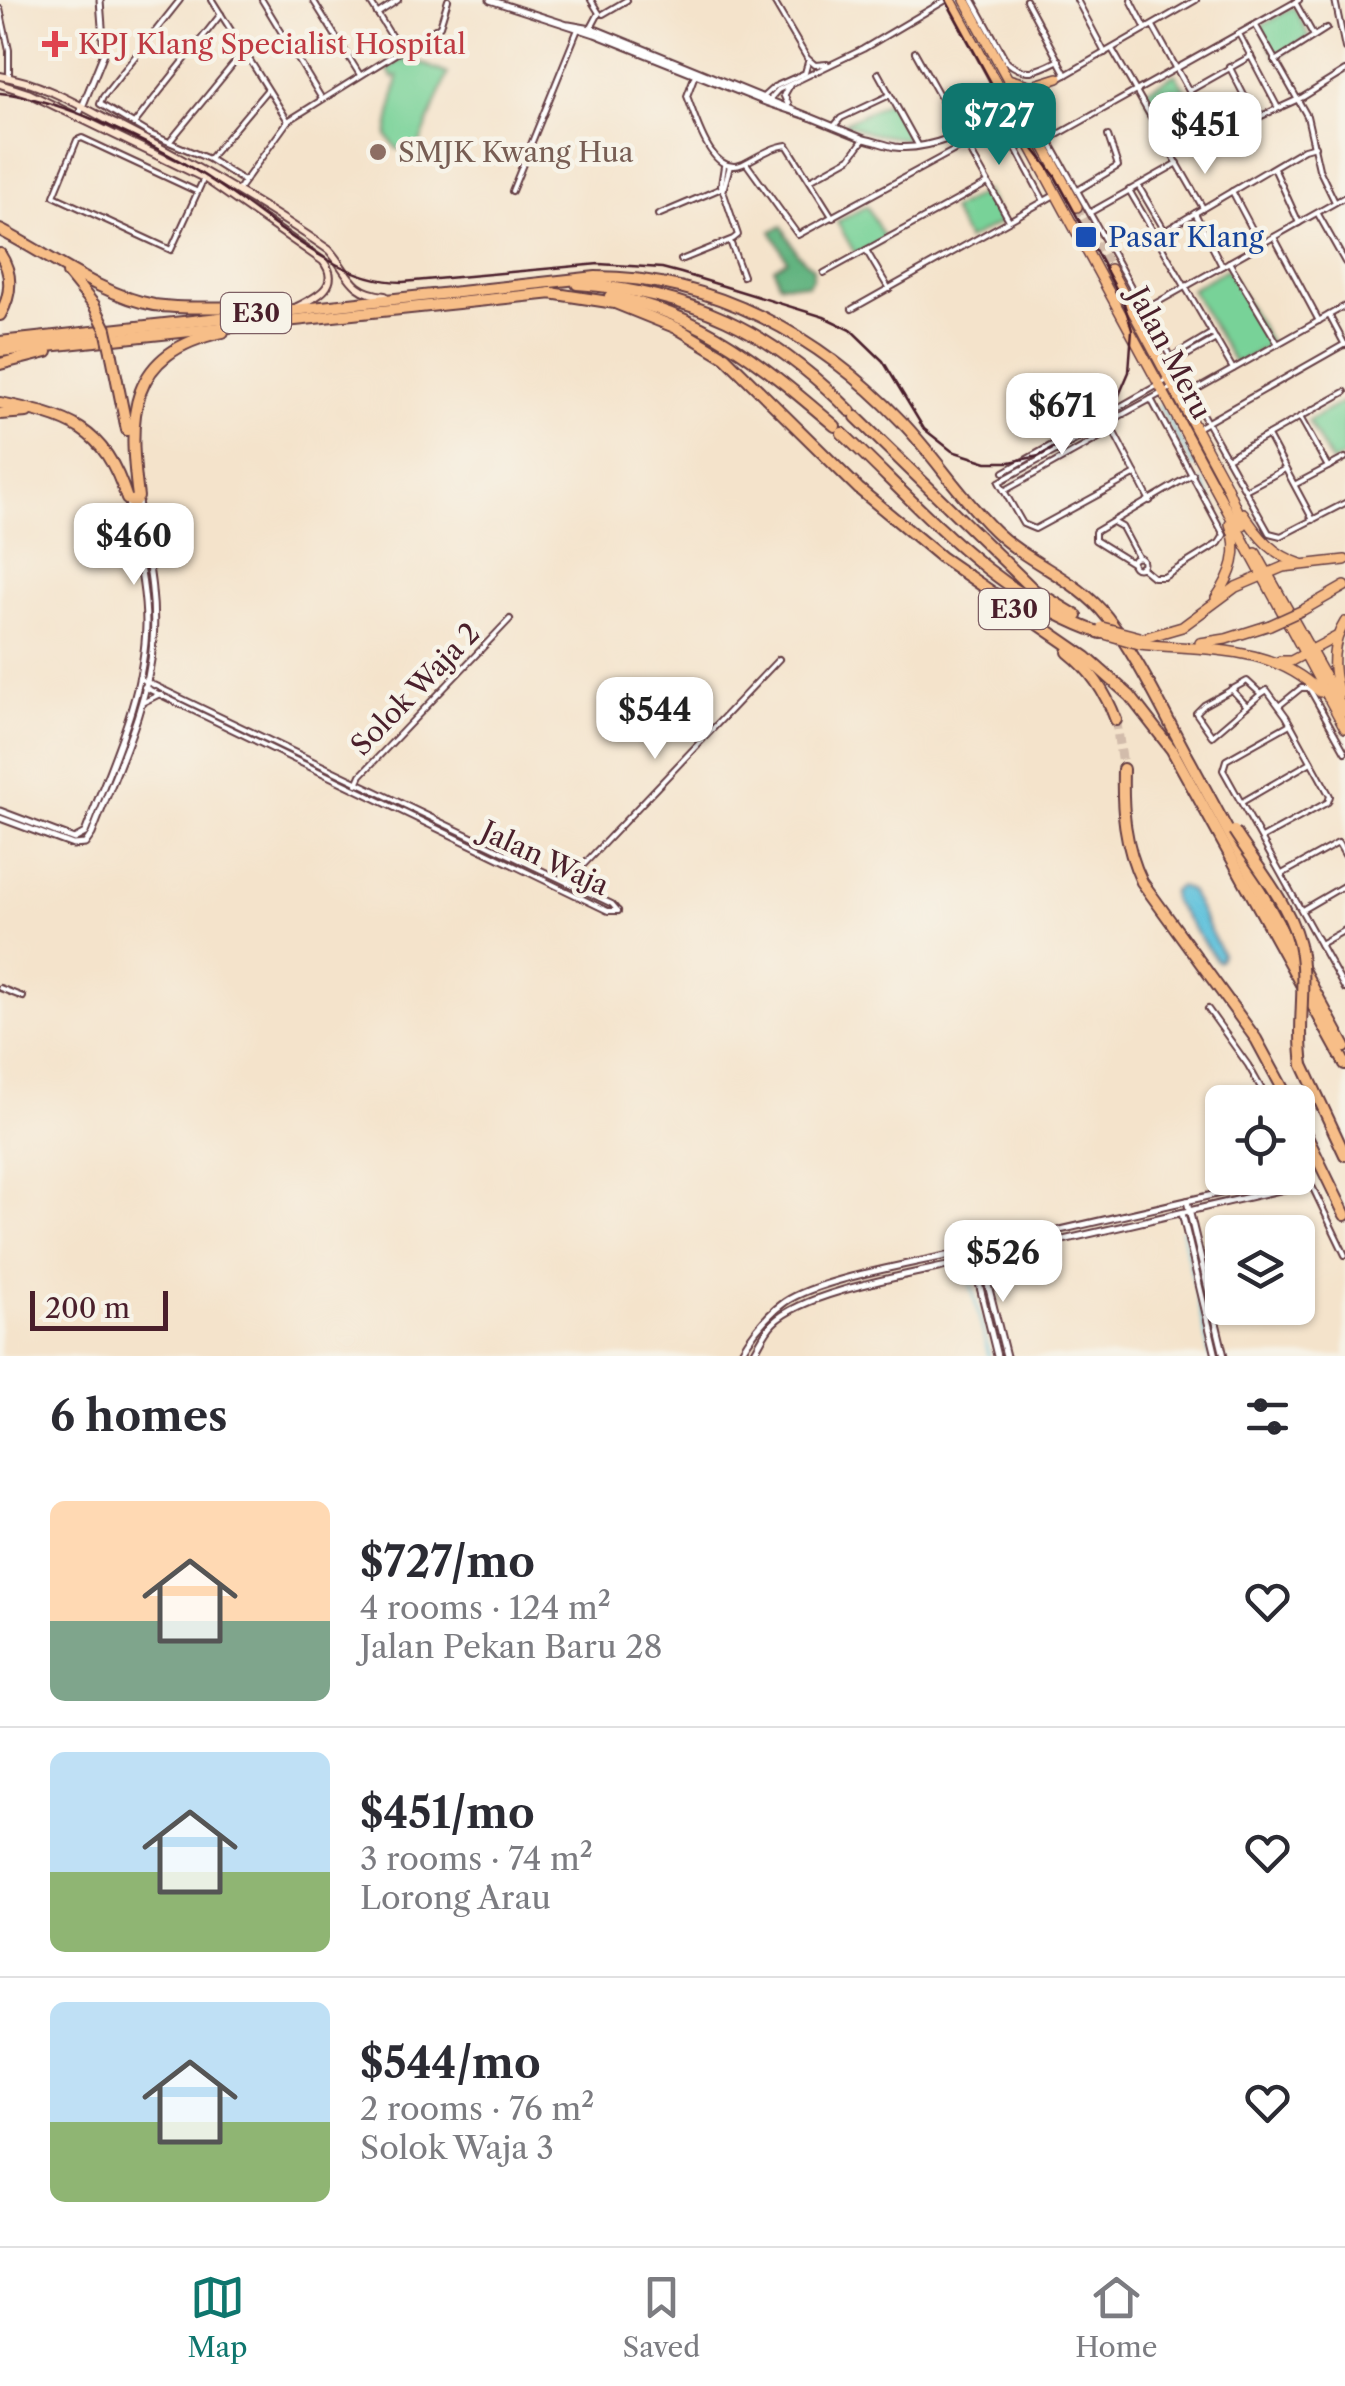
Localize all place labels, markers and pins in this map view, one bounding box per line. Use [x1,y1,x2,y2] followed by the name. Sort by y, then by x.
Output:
[78,27,466,61] place label: KPJ Klang Specialist Hospital
[42,31,68,57] marker: KPJ Klang Specialist Hospital
[940,83,1058,168] pin: $727
[1146,92,1264,177] pin: $451
[398,135,634,169] place label: SMJK Kwang Hua
[367,141,389,163] marker: SMJK Kwang Hua
[1108,220,1264,254] place label: Pasar Klang
[1073,224,1099,250] marker: Pasar Klang
[1003,373,1121,458] pin: $671
[75,503,193,588] pin: $460
[596,677,714,762] pin: $544
[944,1220,1062,1305] pin: $526

